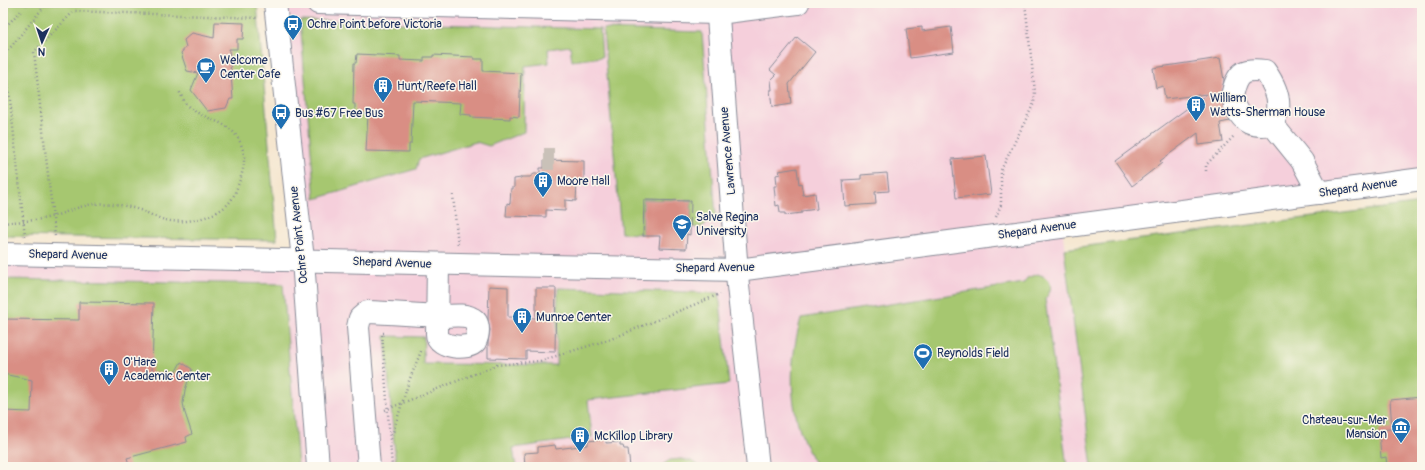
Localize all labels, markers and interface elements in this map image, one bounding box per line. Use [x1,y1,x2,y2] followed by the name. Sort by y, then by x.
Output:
[282,13,304,41] bus stop icon: Ochre Point before Victoria
[307,17,442,32] place label: Ochre Point before Victoria
[22,22,62,62] north arrow
[37,45,46,58] text: N
[220,53,281,82] place label: Welcome Center Cafe
[195,56,217,84] cafe icon: Welcome Center Cafe
[372,75,394,103] building icon: Hunt/Reefe Hall
[397,79,477,94] place label: Hunt/Reefe Hall
[1210,91,1325,120] place label: William Watts-Sherman House
[1185,94,1207,122] building icon: William Watts-Sherman House
[270,102,292,130] bus stop icon: Bus #67 Free Bus
[295,106,384,121] place label: Bus #67 Free Bus
[717,106,739,196] street label: Lawrence Avenue
[532,170,554,198] building icon: Moore Hall
[557,174,610,189] place label: Moore Hall
[1318,175,1398,201] street label: Shepard Avenue
[286,185,312,285] street label: Ochre Point Avenue
[696,210,759,239] place label: Salve Regina University
[671,213,693,241] school or university icon: Salve Regina University
[997,217,1077,243] street label: Shepard Avenue
[28,247,108,263] street label: Shepard Avenue
[352,254,432,272] street label: Shepard Avenue
[675,260,755,276] street label: Shepard Avenue
[511,306,533,334] building icon: Munroe Center
[536,310,612,325] place label: Munroe Center
[912,342,934,370] sports icon: Reynolds Field
[937,346,1009,361] place label: Reynolds Field
[123,355,211,384] place label: O'Hare Academic Center
[98,358,120,386] building icon: O'Hare Academic Center
[1302,413,1388,442] place label: Chateau-sur-Mer Mansion
[1390,416,1412,444] museum icon: Chateau-sur-Mer Mansion
[569,425,591,453] building icon: McKillop Library
[594,429,673,444] place label: McKillop Library

